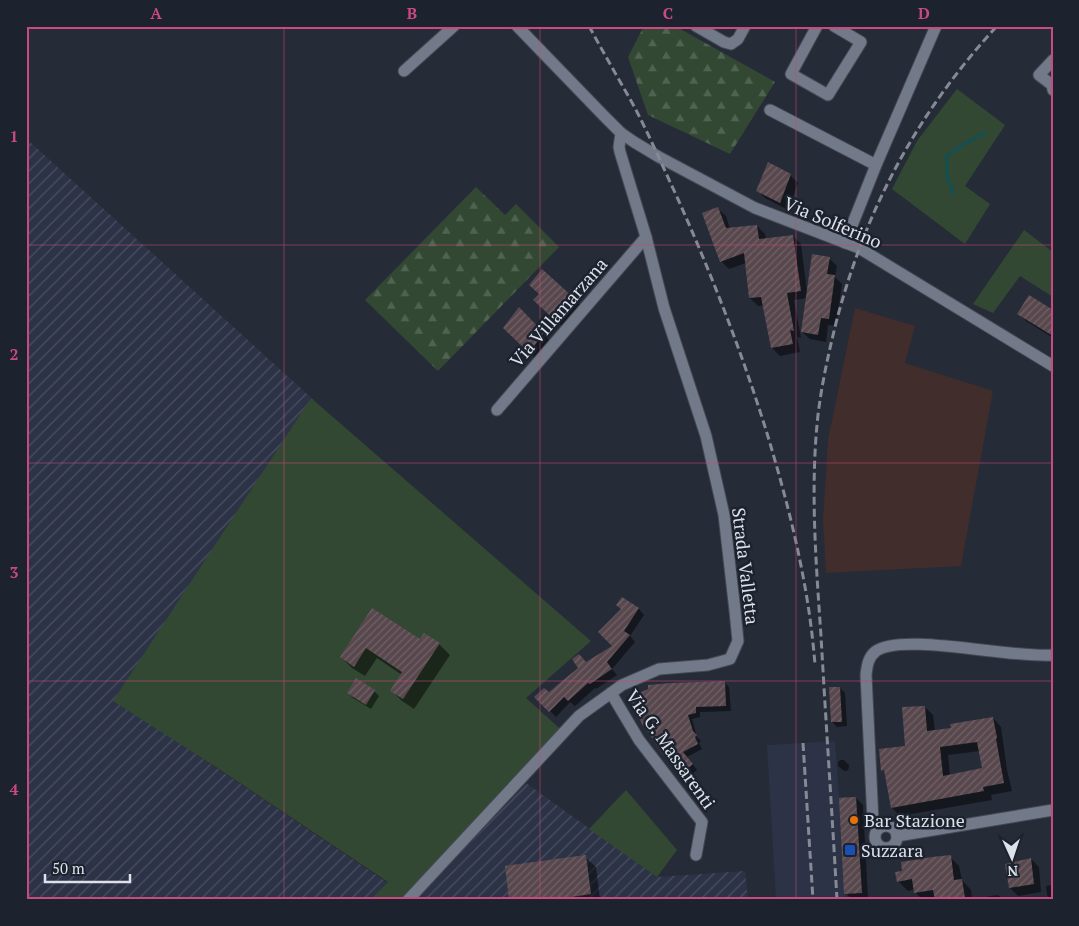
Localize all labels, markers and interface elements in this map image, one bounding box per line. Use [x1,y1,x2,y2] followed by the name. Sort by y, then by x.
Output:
[150,2,162,24] text: A
[407,2,417,24] text: B
[663,2,673,24] text: C
[918,2,930,24] text: D
[9,125,19,147] text: 1
[780,191,886,253] street label: Via Solferino
[504,252,612,372] street label: Via Villamarzana
[9,343,19,365] text: 2
[727,506,765,626] street label: Strada Valletta
[9,561,19,583] text: 3
[621,685,721,813] street label: Via G. Massarenti
[9,778,19,800] text: 4
[864,808,965,832] place label: Bar Stazione
[848,814,860,826] marker: Bar Stazione
[986,834,1036,884] north arrow
[861,838,923,862] place label: Suzzara
[843,843,857,857] marker: Suzzara
[45,851,130,883] scale bar
[52,858,85,878] text: 50 m
[1007,862,1019,881] text: N

